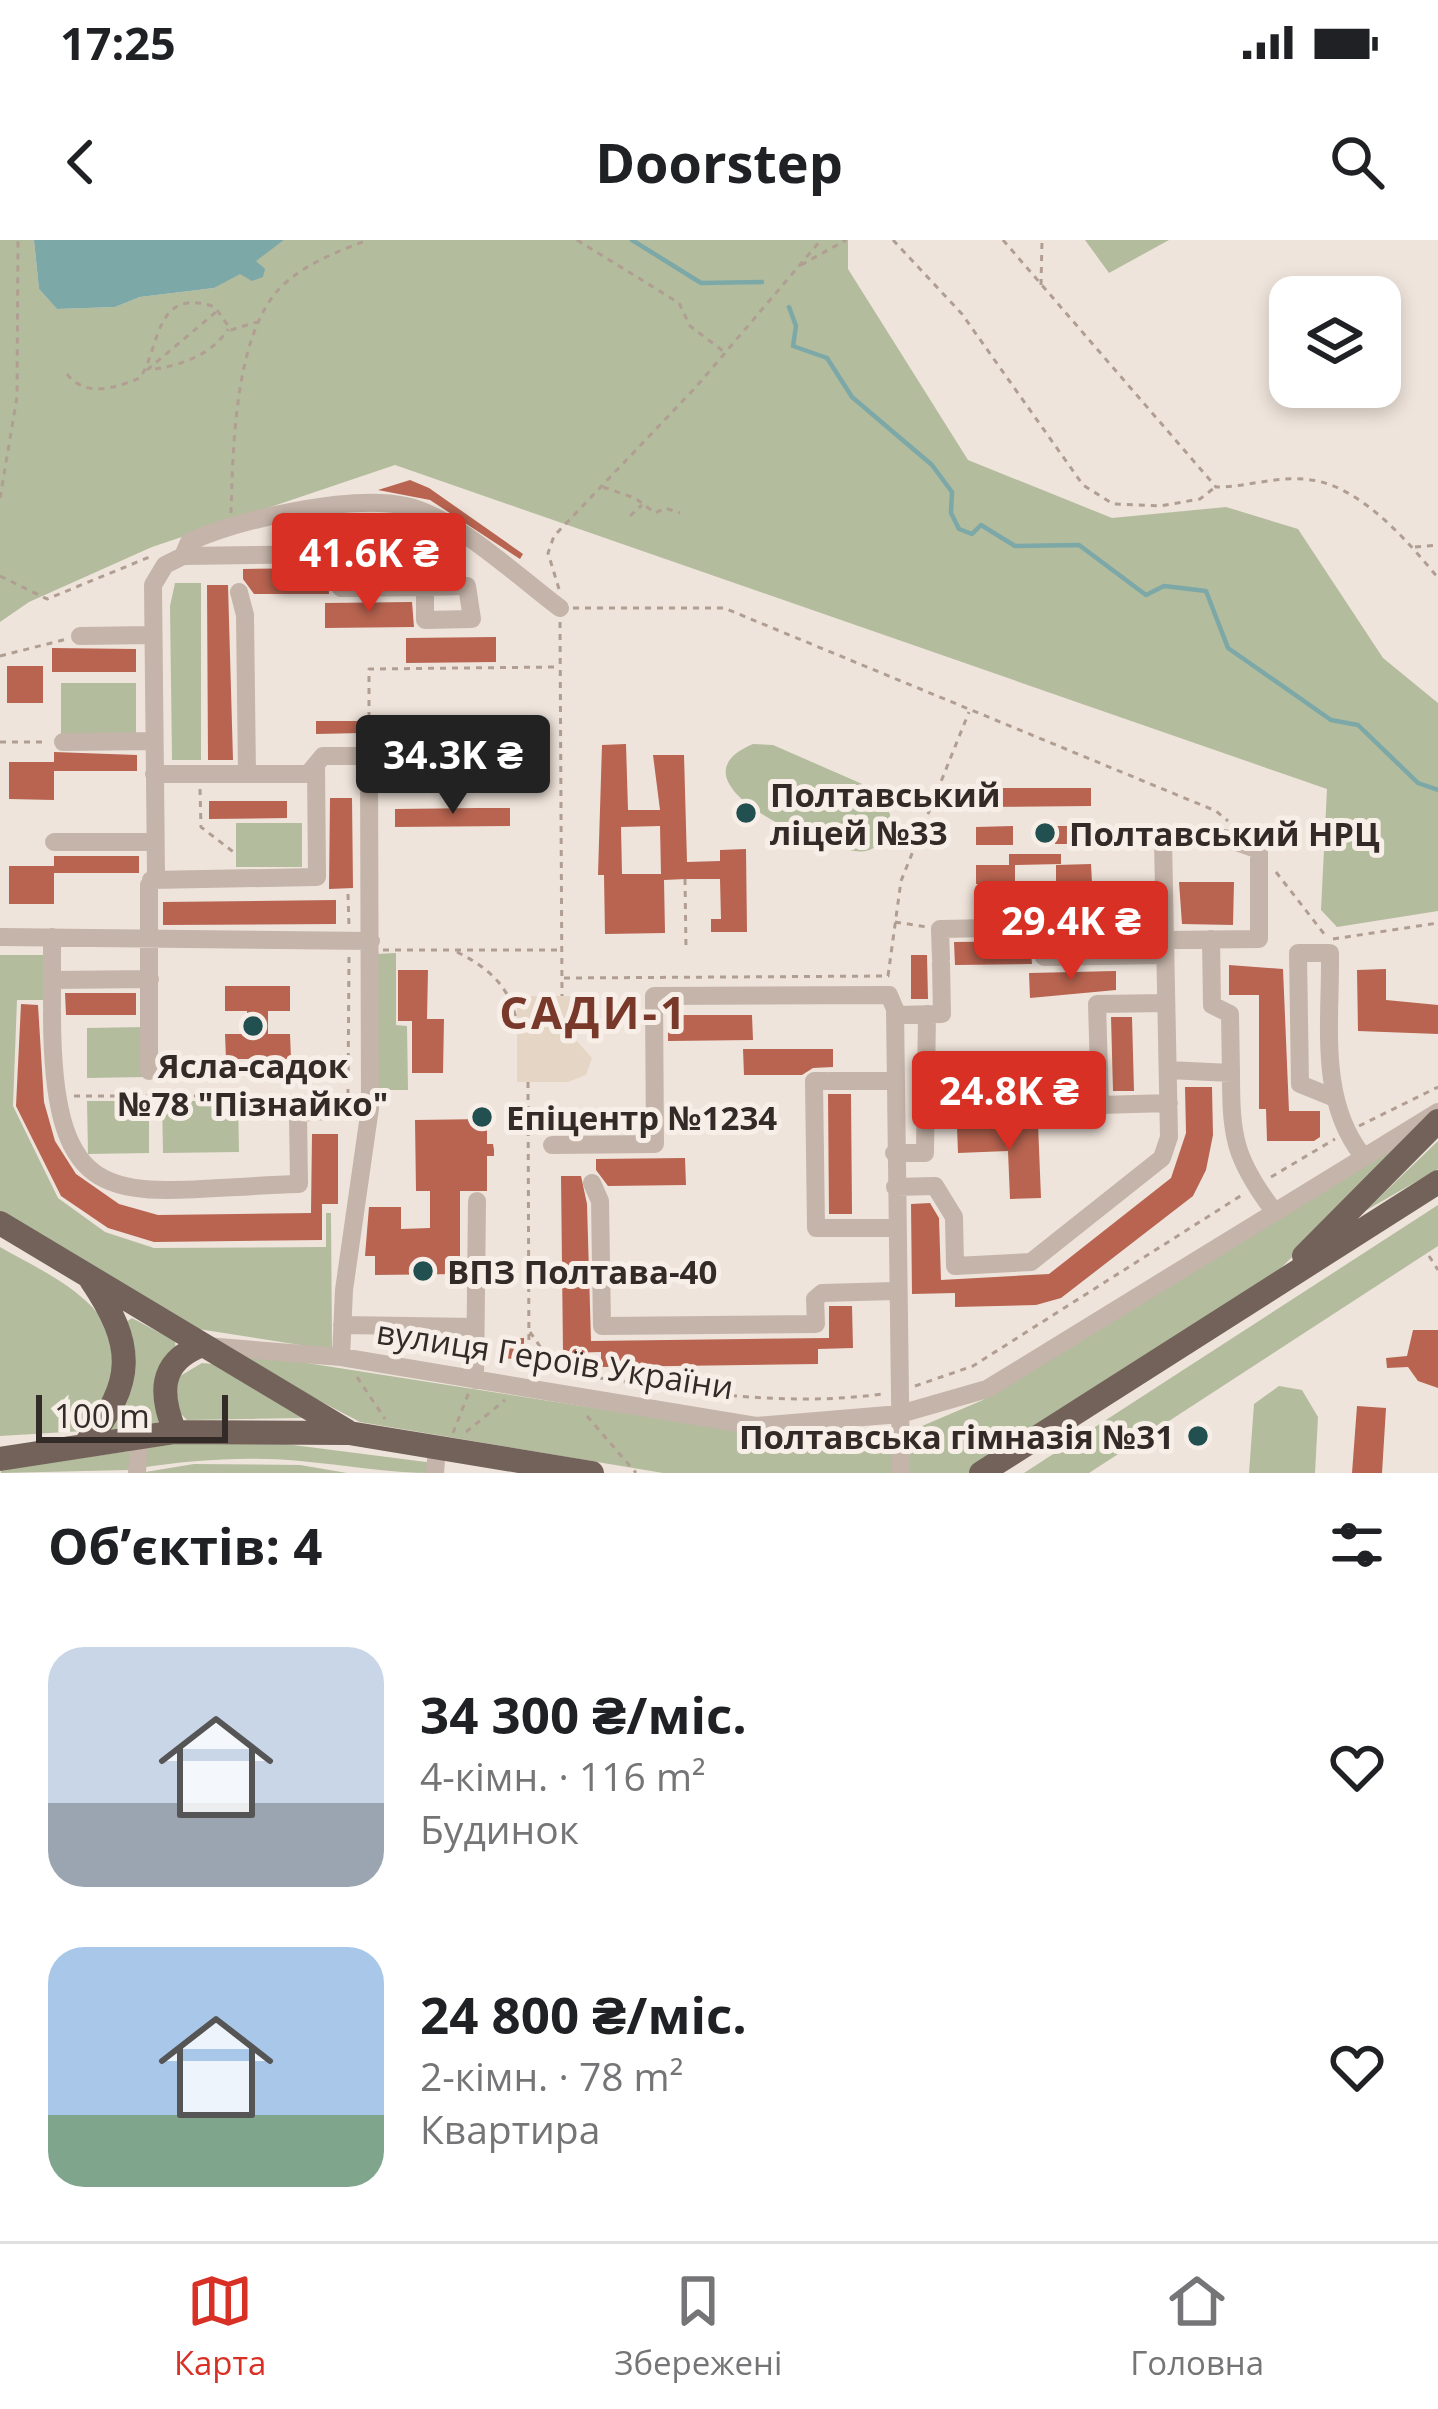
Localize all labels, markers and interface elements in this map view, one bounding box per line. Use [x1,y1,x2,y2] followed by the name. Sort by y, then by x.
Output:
[60,12,176,73] text: 17:25
[595,125,843,199] text: Doorstep
[48,129,114,195] icon: back
[1324,129,1390,195] icon: search
[1269,276,1401,408] map controls
[1269,276,1401,408] button: layers
[258,513,480,615] pin: 41.6K ₴
[299,525,439,578] text: 41.6K ₴
[342,715,564,817] pin: 34.3K ₴
[383,727,523,780] text: 34.3K ₴
[770,772,1000,855] place label: Полтавський ліцей №33
[733,800,759,826] marker: Полтавський ліцей №33
[1069,811,1380,856] place label: Полтавський НРЦ
[1032,820,1058,846] marker: Полтавський НРЦ
[960,881,1182,983] pin: 29.4K ₴
[1001,893,1141,946] text: 29.4K ₴
[499,981,689,1042] district label: САДИ-1
[240,1013,266,1039] marker: Ясла-садок №78 "Пізнайко"
[118,1043,388,1126] place label: Ясла-садок №78 "Пізнайко"
[898,1051,1120,1153] pin: 24.8K ₴
[939,1063,1079,1116] text: 24.8K ₴
[506,1095,777,1140] place label: Епіцентр №1234
[469,1104,495,1130] marker: Епіцентр №1234
[447,1249,717,1294] place label: ВПЗ Полтава-40
[410,1258,436,1284] marker: ВПЗ Полтава-40
[373,1309,737,1409] street label: вулиця Героїв України
[36,1389,228,1442] scale bar
[54,1393,150,1438] text: 100 m
[739,1414,1174,1459] place label: Полтавська гімназія №31
[1185,1423,1211,1449] marker: Полтавська гімназія №31
[48,1510,322,1580] text: Об’єктів: 4
[1324,1512,1390,1578] icon: filters
[420,1679,747,1749] text: 34 300 ₴/міс.
[144,1695,288,1839] icon: home
[1324,1734,1390,1800] icon: heart
[420,1749,706,1802] text: 4-кімн. · 116 m²
[420,1802,579,1855] text: Будинок
[420,1979,747,2049] text: 24 800 ₴/міс.
[144,1995,288,2139] icon: home
[1324,2034,1390,2100] icon: heart
[420,2049,683,2102] text: 2-кімн. · 78 m²
[420,2102,600,2155] text: Квартира
[174,2268,266,2385] tab: Карта
[614,2268,782,2385] tab: Збережені
[1130,2268,1264,2385] tab: Головна

